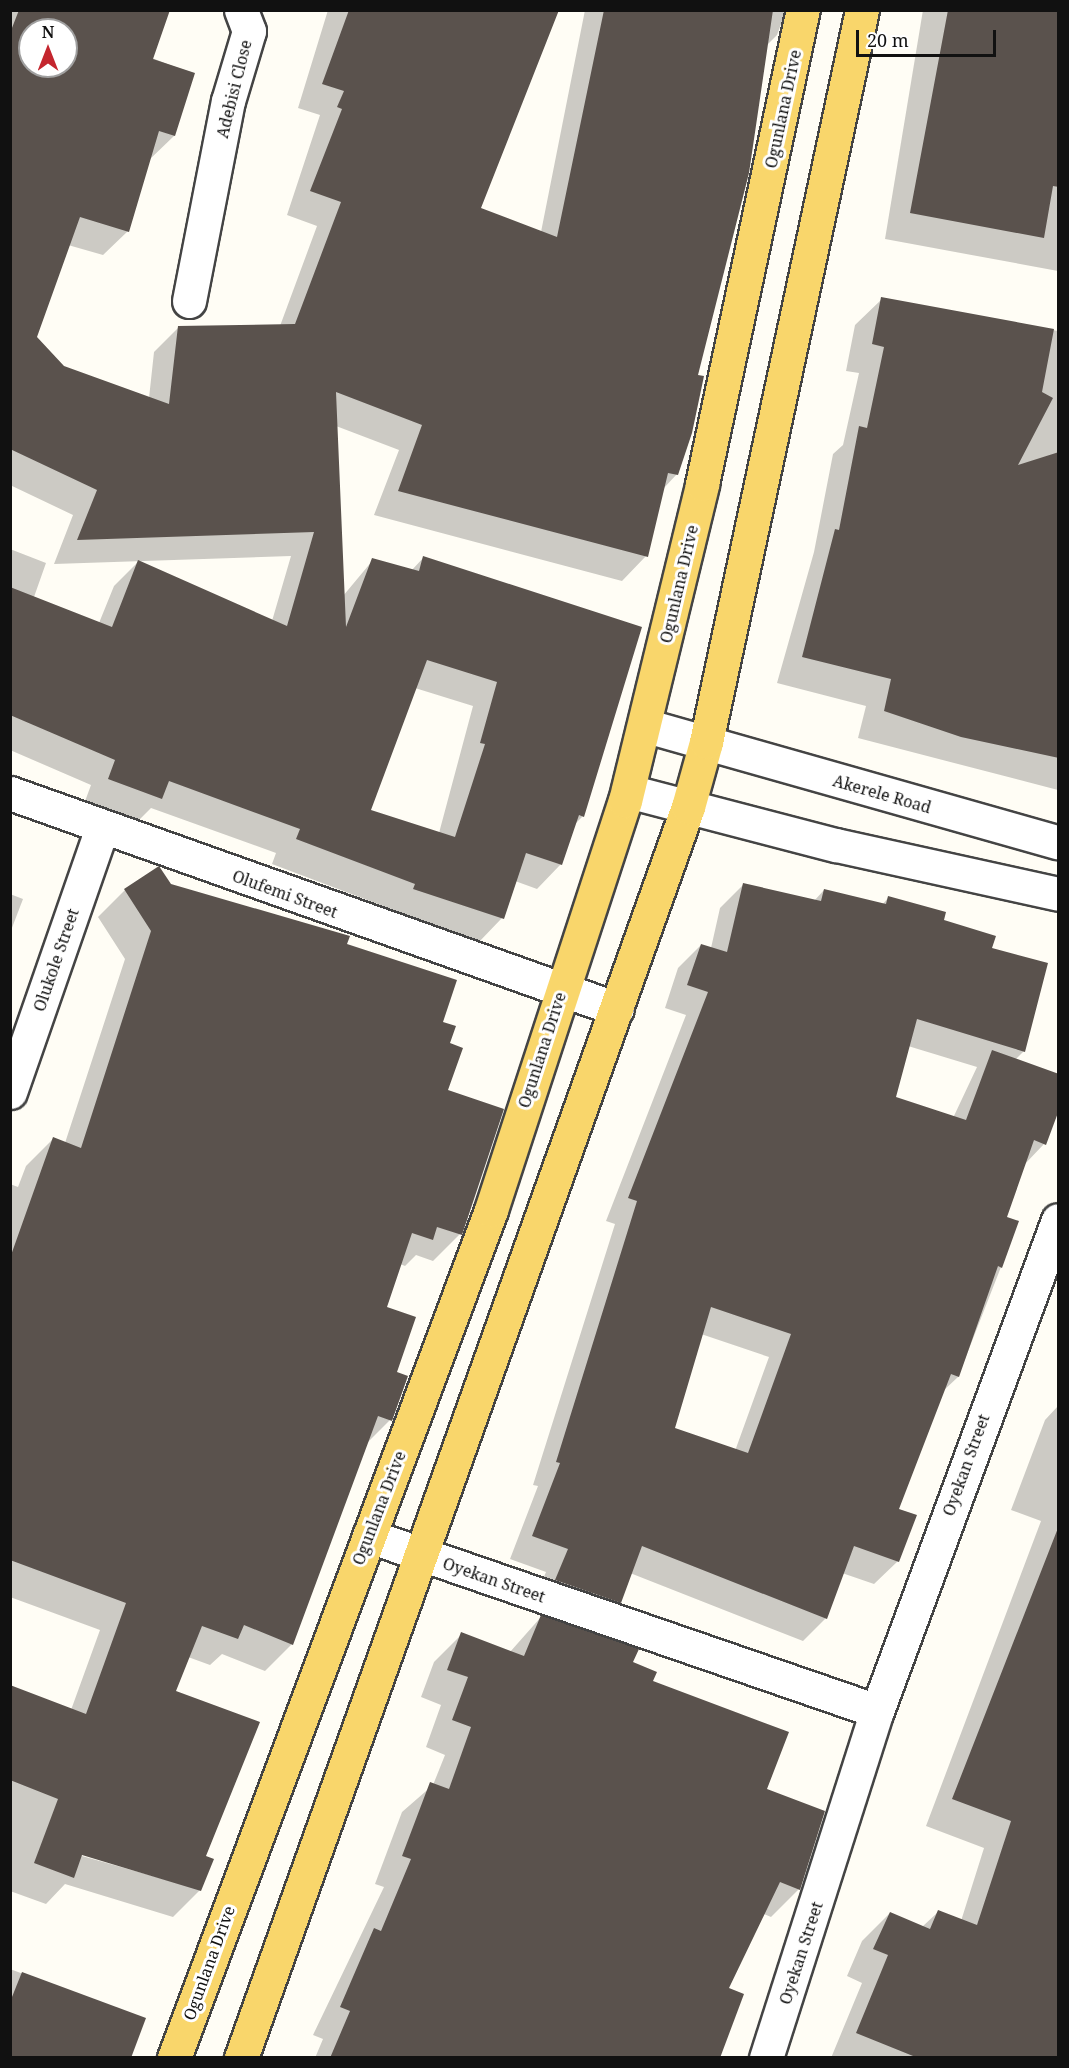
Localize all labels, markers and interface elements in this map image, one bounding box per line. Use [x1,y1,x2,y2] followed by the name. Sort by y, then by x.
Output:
[18,18,78,78] north arrow
[859,18,998,56] scale bar
[42,21,54,43] text: N
[867,28,909,52] text: 20 m
[213,38,255,140] street label: Adebisi Close
[761,48,805,170] street label: Ogunlana Drive
[656,523,702,645] street label: Ogunlana Drive
[831,771,933,817] street label: Akerele Road
[230,866,340,922] street label: Olufemi Street
[29,906,83,1014] street label: Olukole Street
[514,990,570,1110] street label: Ogunlana Drive
[939,1411,993,1519] street label: Oyekan Street
[348,1448,410,1568] street label: Ogunlana Drive
[440,1554,548,1606] street label: Oyekan Street
[775,1899,827,2007] street label: Oyekan Street
[179,1903,239,2023] street label: Ogunlana Drive

